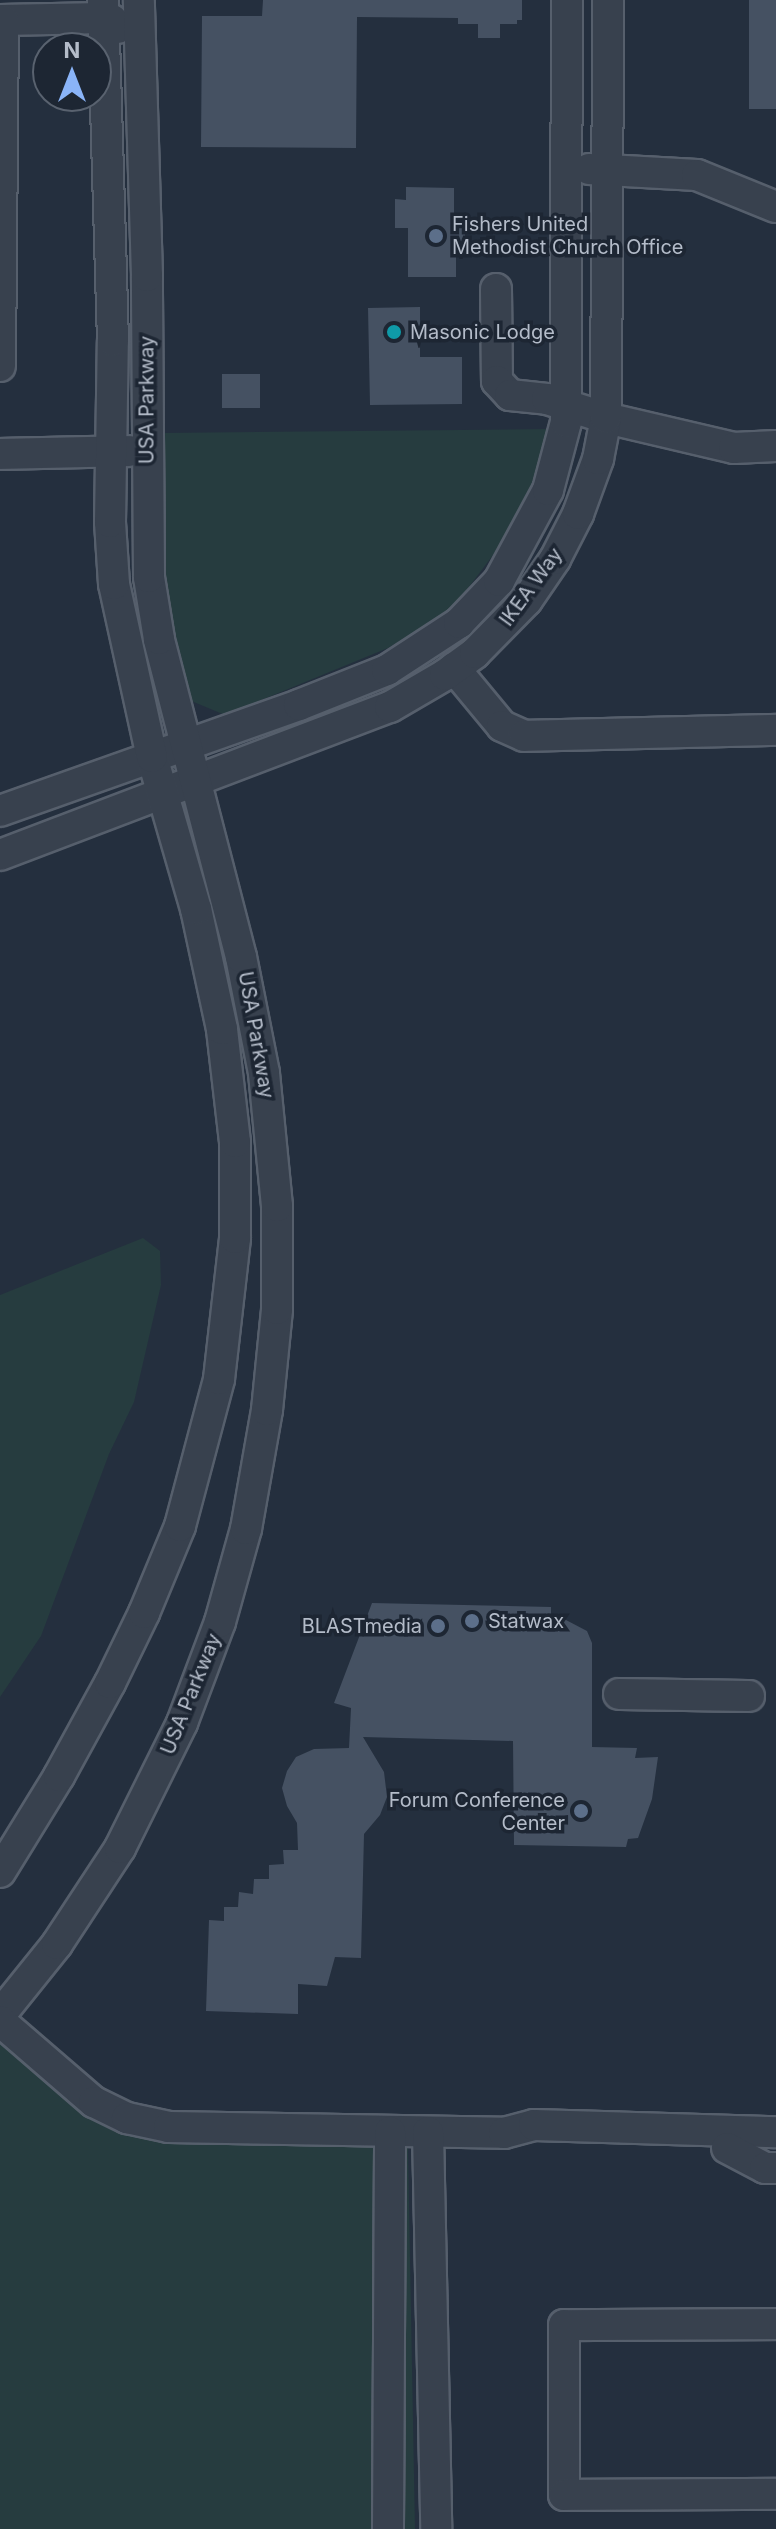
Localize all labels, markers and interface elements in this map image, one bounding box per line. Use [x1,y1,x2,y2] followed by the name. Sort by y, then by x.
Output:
[32,32,112,112] north arrow
[64,37,80,63] text: N
[452,212,683,259] place label: Fishers United Methodist Church Office
[427,227,445,245] marker: Fishers United Methodist Church Office
[410,320,555,344] place label: Masonic Lodge
[385,323,403,341] marker: Masonic Lodge
[135,336,159,464] street label: USA Parkway
[495,543,567,631] street label: IKEA Way
[233,970,279,1100] street label: USA Parkway
[488,1609,564,1633] place label: Statwax
[463,1612,481,1630] marker: Statwax
[302,1614,422,1638] place label: BLASTmedia
[429,1617,447,1635] marker: BLASTmedia
[156,1630,226,1758] street label: USA Parkway
[389,1788,565,1835] place label: Forum Conference Center
[572,1802,590,1820] marker: Forum Conference Center

